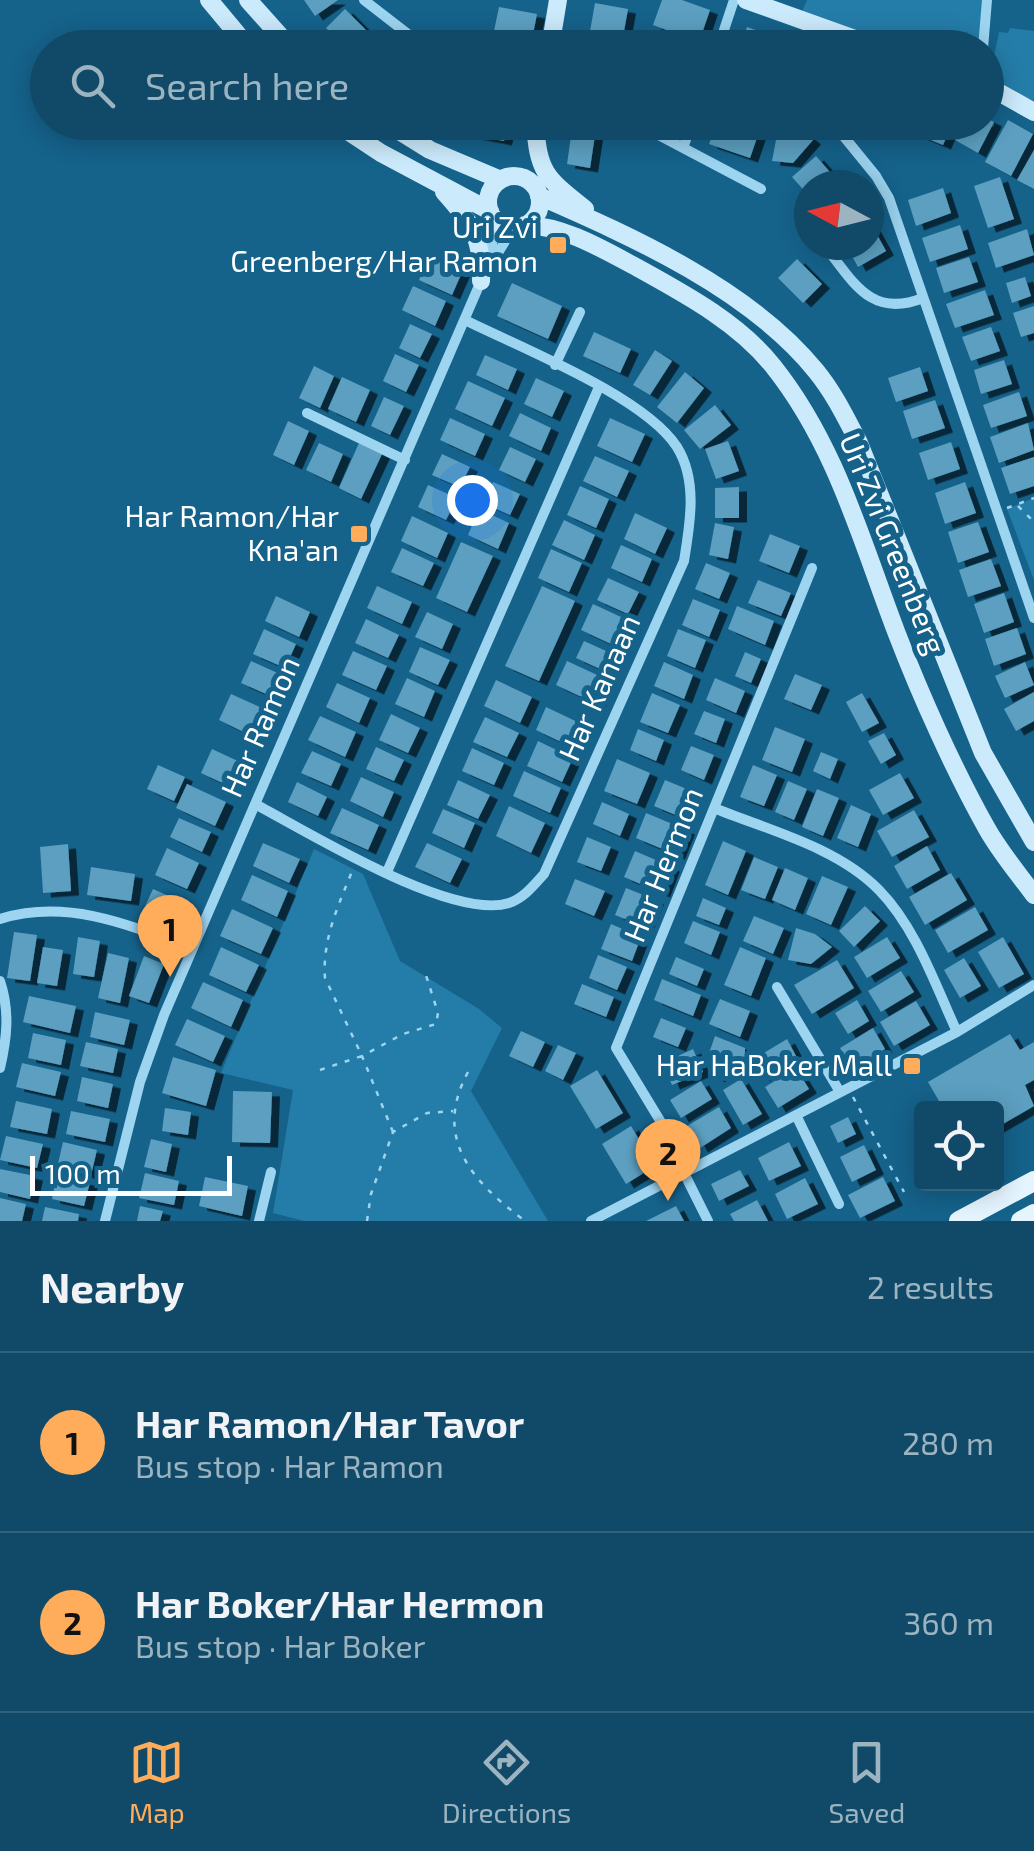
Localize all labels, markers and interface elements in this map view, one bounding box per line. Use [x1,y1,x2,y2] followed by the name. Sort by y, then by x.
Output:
[30,30,1004,140] search box
[65,58,120,113] icon: search
[145,62,349,108] text: Search here
[794,170,884,260] north arrow
[230,208,538,278] place label: Uri Zvi Greenberg/Har Ramon
[547,234,569,256] marker: Uri Zvi Greenberg/Har Ramon
[833,428,955,659] street label: Uri Zvi Greenberg
[447,475,498,526] your location
[125,497,339,567] place label: Har Ramon/Har Kna'an
[348,523,370,545] marker: Har Ramon/Har Kna'an
[550,608,646,766] street label: Har Kanaan
[212,650,306,802] street label: Har Ramon
[615,782,709,947] street label: Har Hermon
[138,894,202,977] pin: 1
[656,1046,892,1082] place label: Har HaBoker Mall
[901,1055,923,1077] marker: Har HaBoker Mall
[914,1101,1004,1191] map controls
[914,1101,1004,1191] button: locate
[636,1118,700,1201] pin: 2
[30,1151,232,1196] scale bar
[45,1156,121,1190] text: 100 m
[40,1261,184,1311] text: Nearby
[867,1267,994,1305] text: 2 results
[135,1400,524,1446] text: Har Ramon/Har Tavor
[66,1423,79,1461] text: 1
[902,1423,994,1461] text: 280 m
[135,1446,444,1484] text: Bus stop · Har Ramon
[135,1580,544,1626] text: Har Boker/Har Hermon
[63,1603,82,1641] text: 2
[903,1603,994,1641] text: 360 m
[135,1626,426,1664] text: Bus stop · Har Boker
[129,1735,185,1829] tab: Map
[442,1735,571,1829] tab: Directions
[829,1735,905,1829] tab: Saved

